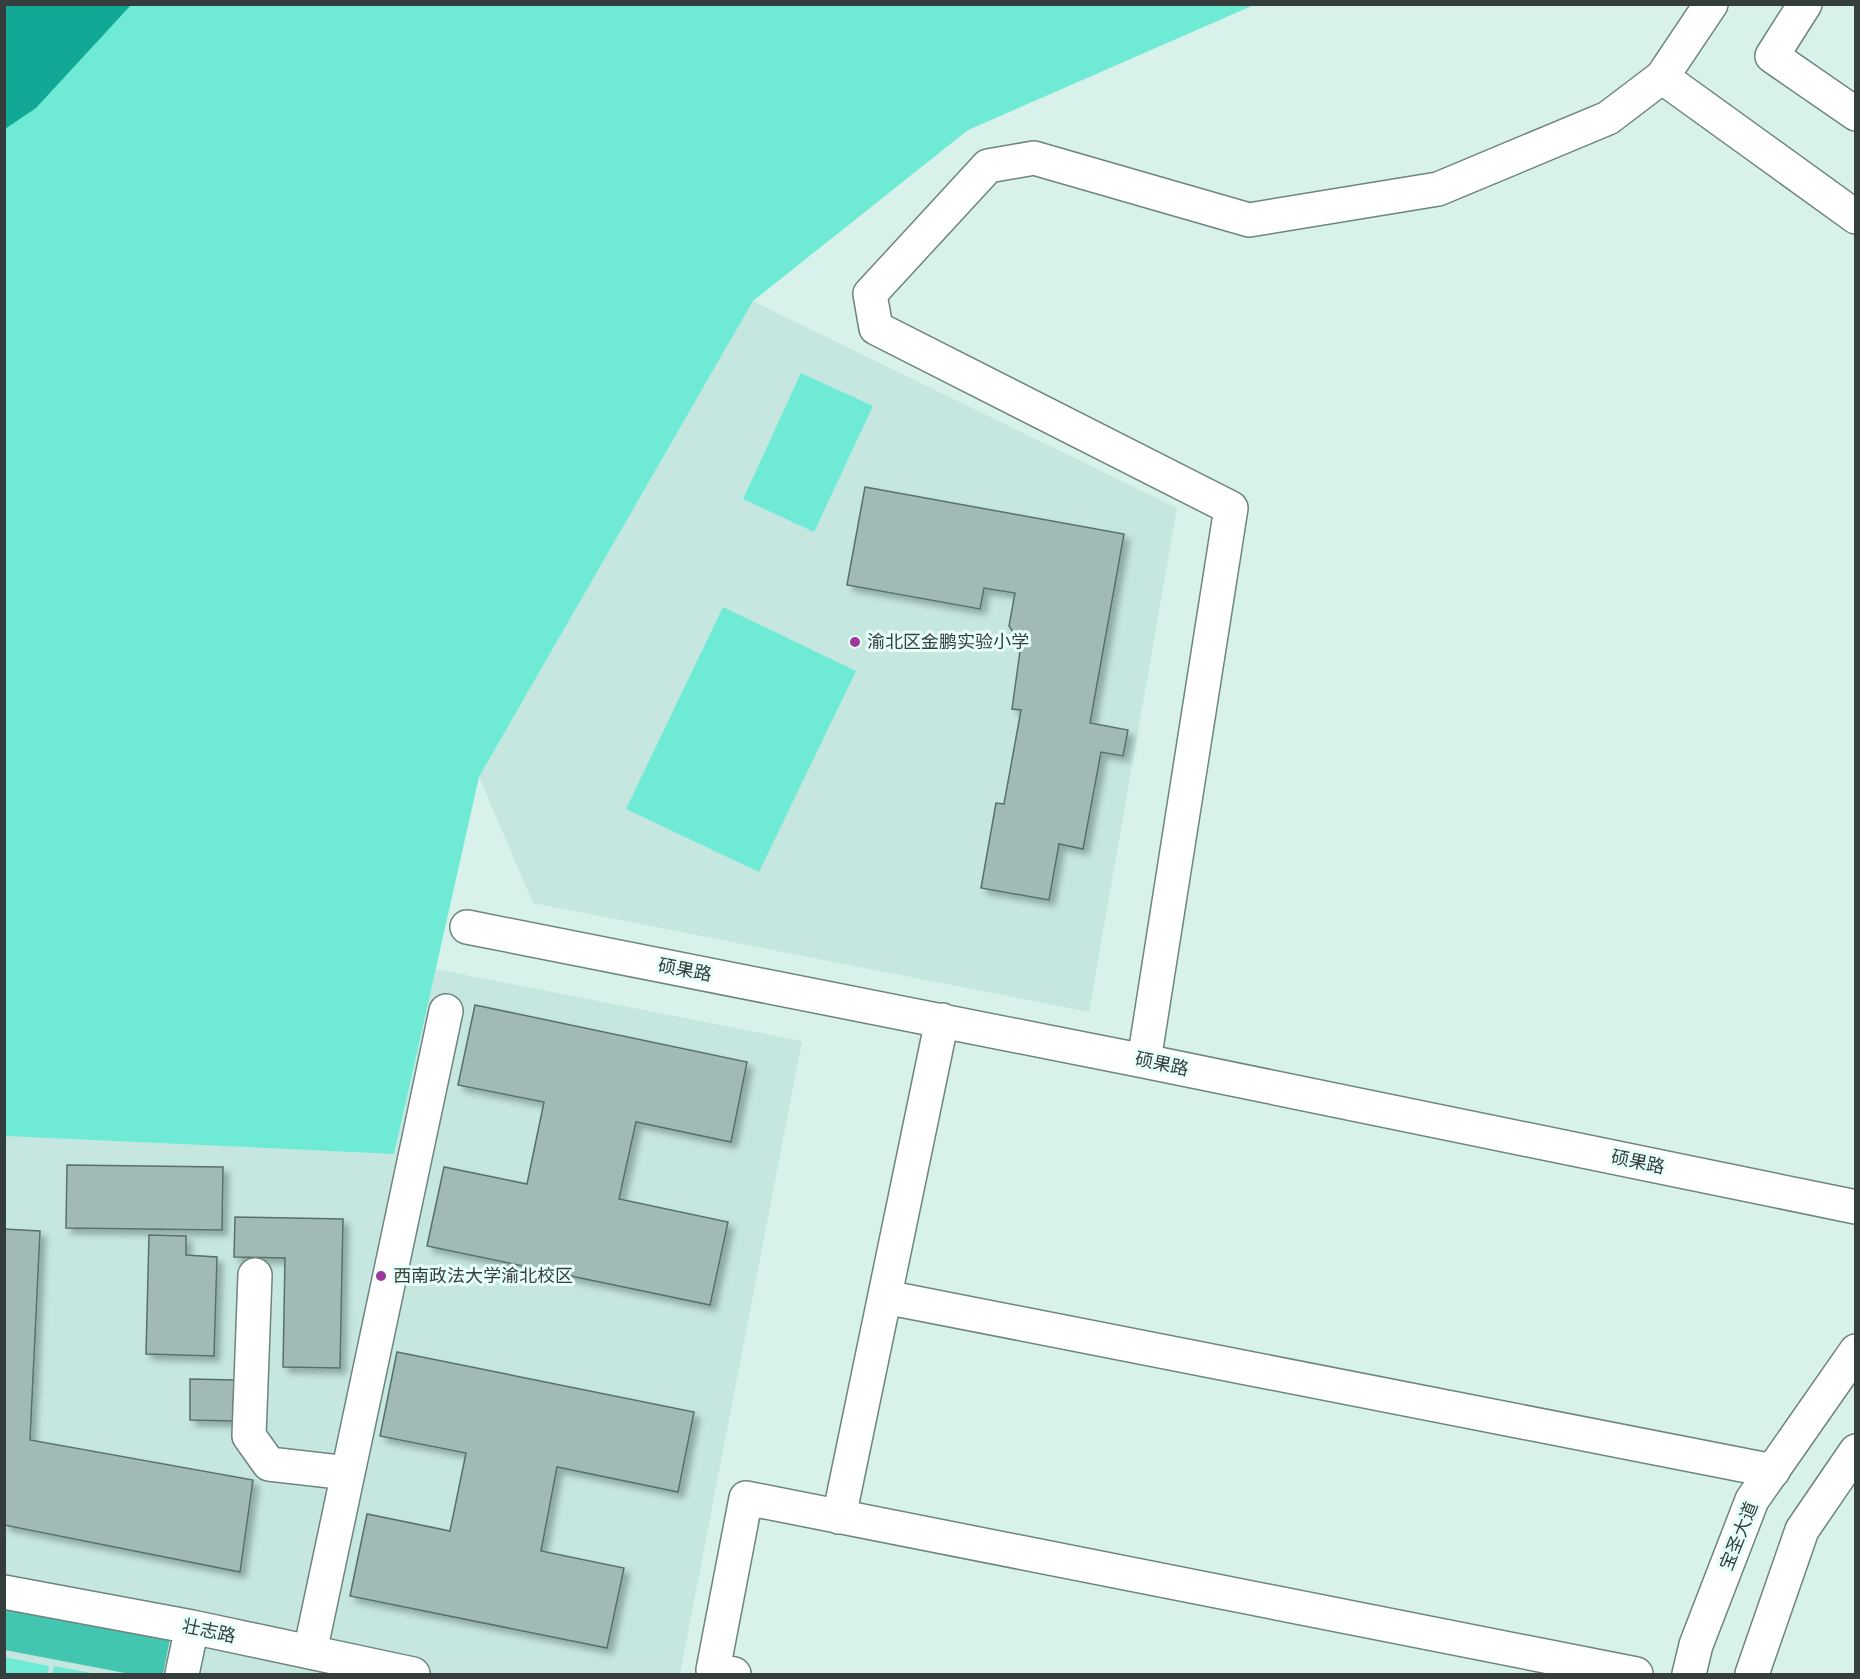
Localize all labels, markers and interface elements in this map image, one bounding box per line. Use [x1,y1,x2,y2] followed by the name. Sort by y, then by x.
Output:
[867,629,1029,653] place label: 渝北区金鹏实验小学
[848,635,862,649] marker: 渝北区金鹏实验小学
[656,952,714,986] street label: 硕果路
[1133,1046,1191,1080] street label: 硕果路
[1609,1144,1667,1178] street label: 硕果路
[393,1263,573,1287] place label: 西南政法大学渝北校区
[374,1269,388,1283] marker: 西南政法大学渝北校区
[1713,1498,1763,1573] street label: 宝圣大道
[180,1613,238,1647] street label: 壮志路

